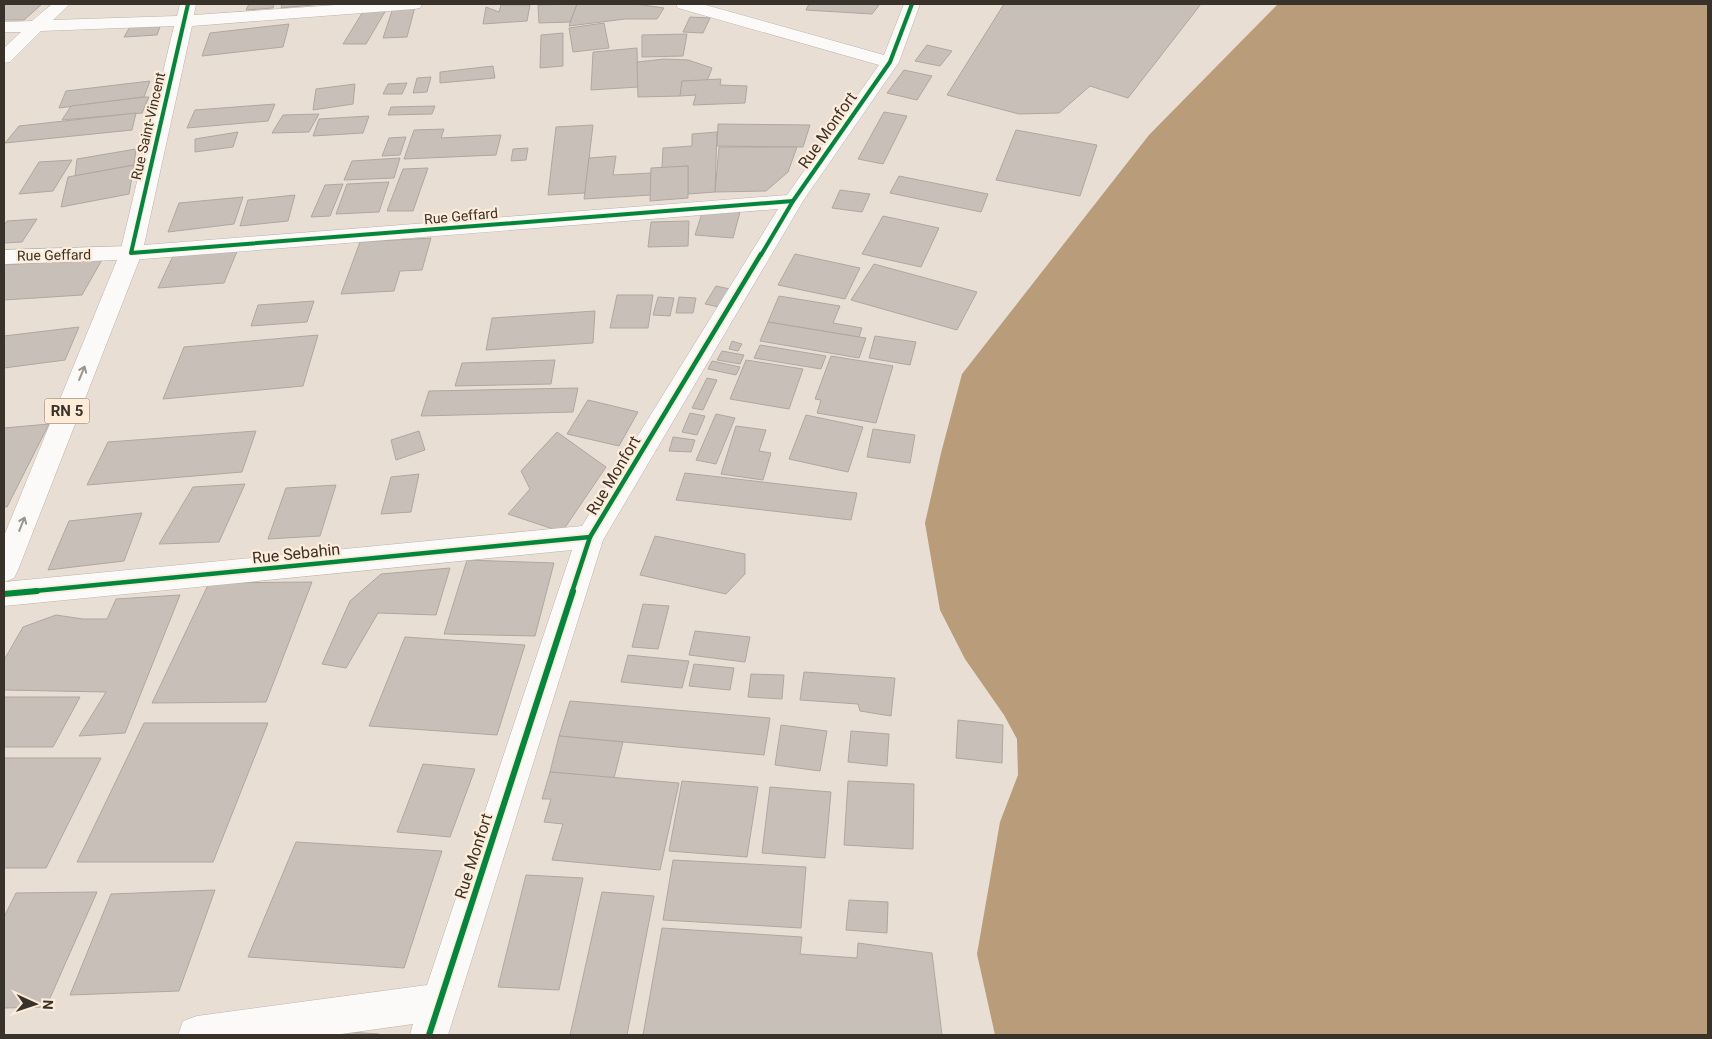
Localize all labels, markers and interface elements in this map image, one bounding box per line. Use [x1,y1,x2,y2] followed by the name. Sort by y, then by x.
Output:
[128,70,168,181] street label: Rue Saint-Vincent
[794,88,861,172] street label: Rue Monfort
[423,205,499,227] street label: Rue Geffard
[17,246,91,264] street label: Rue Geffard
[79,366,88,381] one-way arrow
[44,398,90,424] road number: RN 5
[582,432,644,518] street label: Rue Monfort
[18,517,27,532] one-way arrow
[251,539,341,568] street label: Rue Sebahin
[451,811,496,901] street label: Rue Monfort
[10,979,60,1029] north arrow
[40,999,56,1010] text: N

